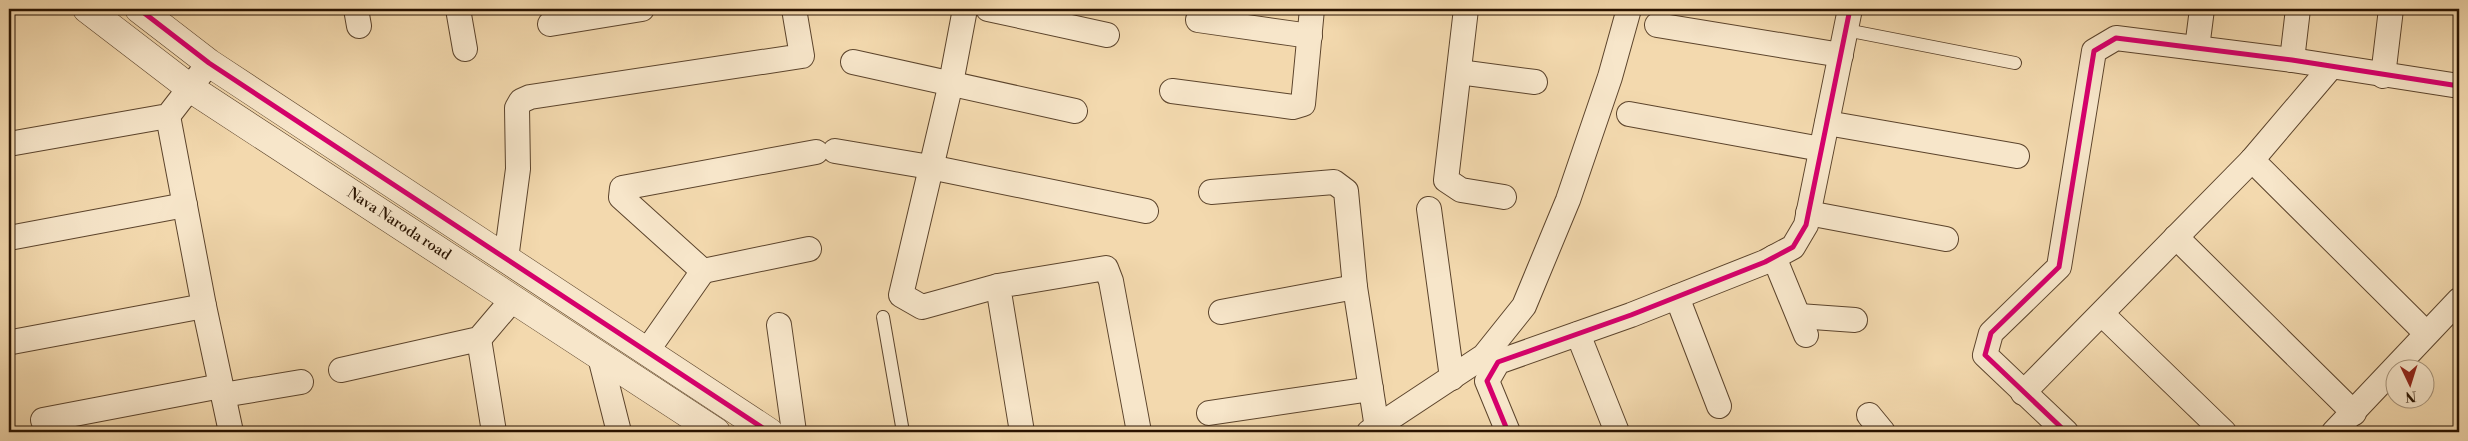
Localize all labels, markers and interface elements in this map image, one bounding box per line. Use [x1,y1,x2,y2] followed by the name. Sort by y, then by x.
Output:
[344,183,455,265] street label: Nava Naroda road
[2386,358,2436,408] north arrow
[2405,387,2417,405] text: N

